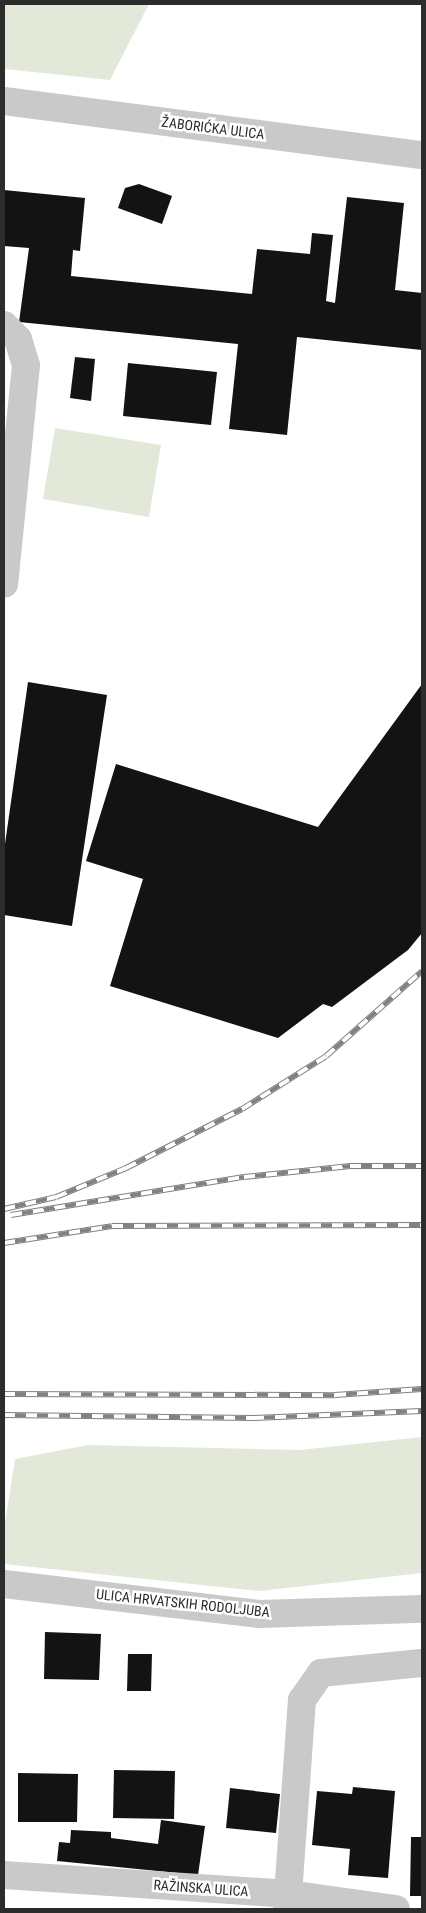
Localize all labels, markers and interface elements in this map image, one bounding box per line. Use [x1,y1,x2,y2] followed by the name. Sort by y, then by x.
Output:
[161,113,265,143] street label: ŽABORIĆKA ULICA
[95,1586,271,1620] street label: ULICA HRVATSKIH RODOLJUBA
[153,1876,249,1900] street label: RAŽINSKA ULICA

